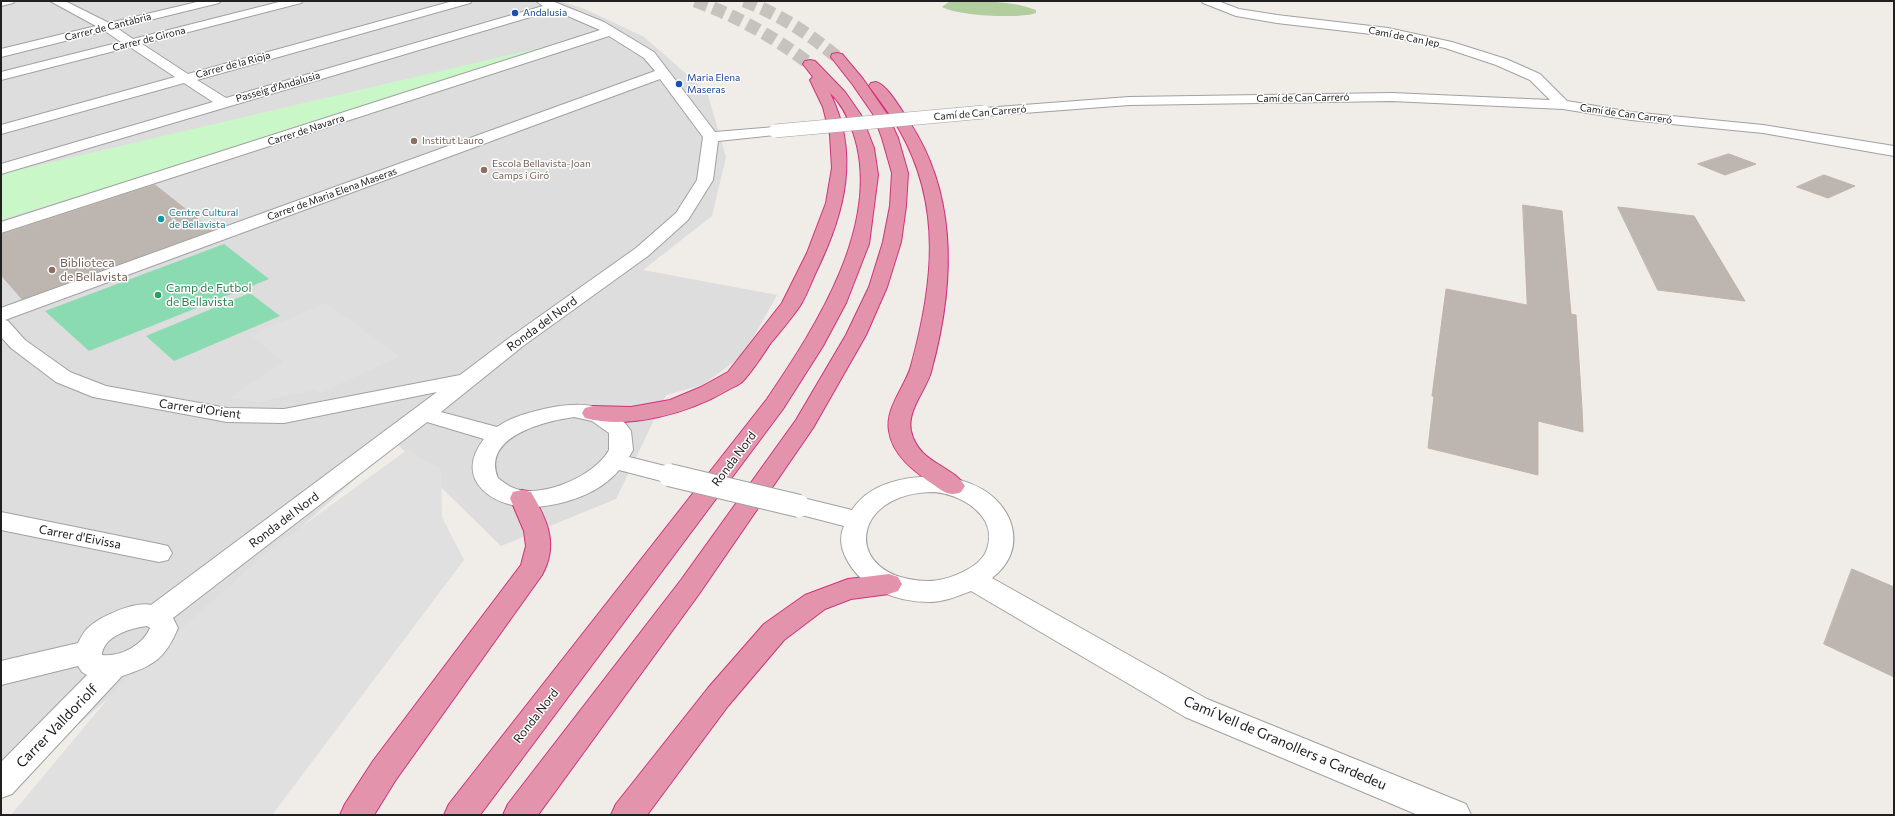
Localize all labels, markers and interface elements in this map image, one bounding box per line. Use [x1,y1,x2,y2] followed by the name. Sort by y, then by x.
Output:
[523,7,567,19] place label: Andalusia
[510,8,520,18] marker: Andalusia
[63,10,153,44] street label: Carrer de Cantàbria
[111,24,187,54] street label: Carrer de Girona
[1367,24,1441,50] street label: Camí de Can Jep
[194,49,272,81] street label: Carrer de la Rioja
[234,69,322,105] street label: Passeig d'Andalusia
[687,72,740,96] place label: Maria Elena Maseras
[674,79,684,89] marker: Maria Elena Maseras
[1256,91,1350,105] street label: Camí de Can Carreró
[1579,102,1673,126] street label: Camí de Can Carreró
[933,103,1027,123] street label: Camí de Can Carreró
[266,112,346,148] street label: Carrer de Navarra
[422,135,484,147] place label: Institut Lauro
[409,136,419,146] marker: Institut Lauro
[492,158,591,182] place label: Escola Bellavista-Joan Camps i Giró
[265,165,399,223] street label: Carrer de Maria Elena Maseras
[479,165,489,175] marker: Escola Bellavista-Joan Camps i Giró
[169,207,238,230] place label: Centre Cultural de Bellavista
[156,214,166,224] marker: Centre Cultural de Bellavista
[60,256,128,284] place label: Biblioteca de Bellavista
[47,265,57,275] marker: Biblioteca de Bellavista
[166,281,252,309] place label: Camp de Futbol de Bellavista
[153,290,163,300] marker: Camp de Futbol de Bellavista
[504,294,580,354] street label: Ronda del Nord
[158,396,242,422] street label: Carrer d'Orient
[709,429,759,489] street label: Ronda Nord
[246,489,322,551] street label: Ronda del Nord
[38,522,122,552] street label: Carrer d'Eivissa
[13,681,101,771] street label: Carrer Valldoriolf
[510,686,562,746] street label: Ronda Nord
[1181,693,1389,793] street label: Camí Vell de Granollers a Cardedeu

